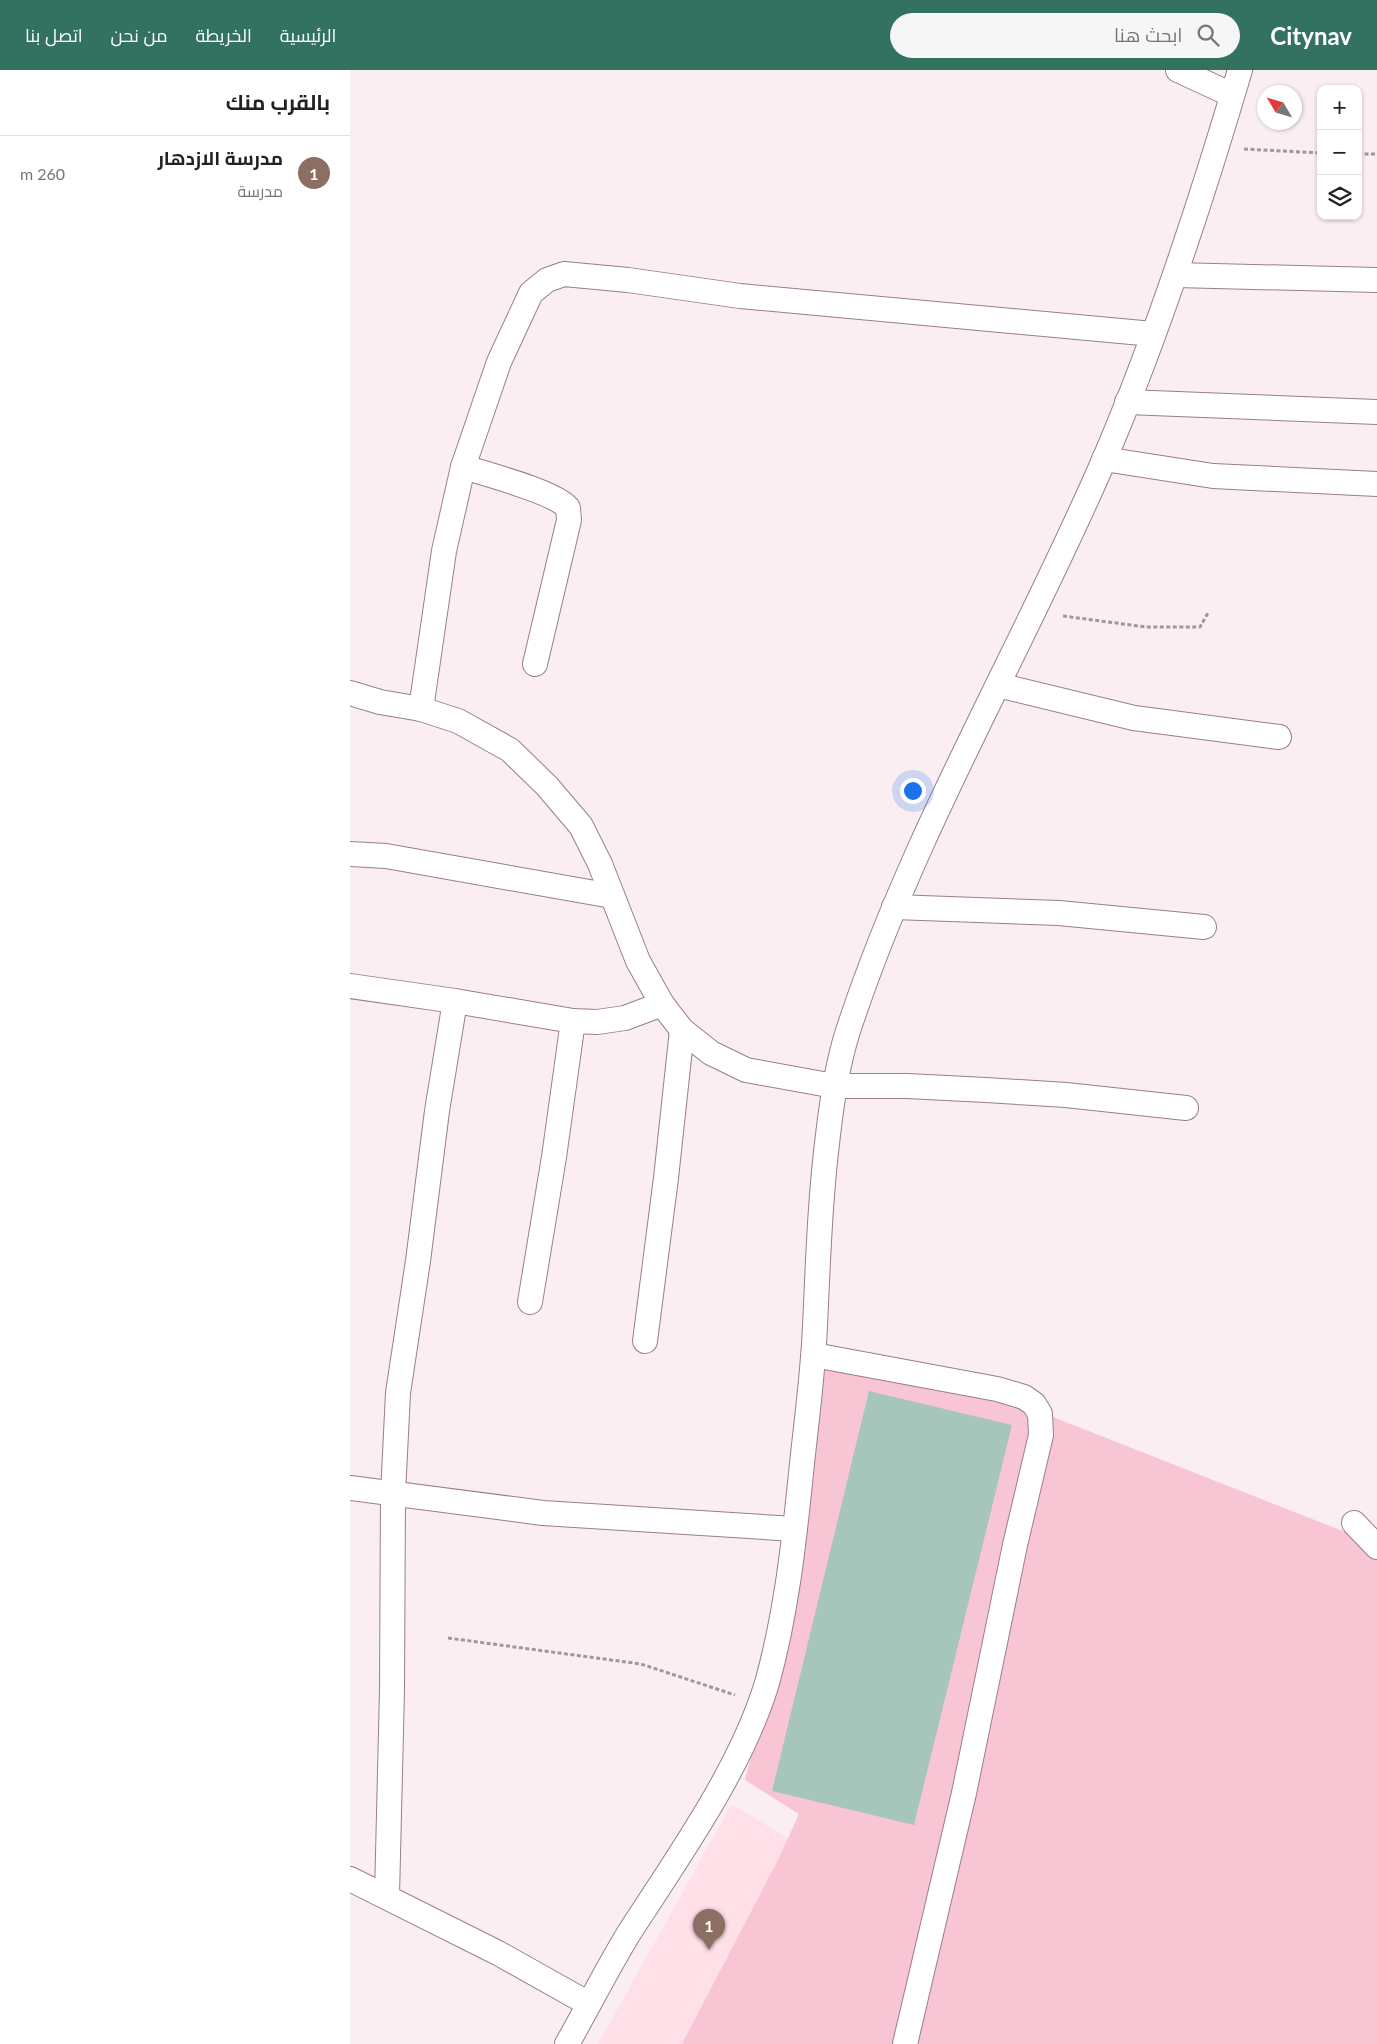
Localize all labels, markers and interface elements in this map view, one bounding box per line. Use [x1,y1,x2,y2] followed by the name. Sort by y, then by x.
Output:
[890,13,1240,58] search box
[1194,21,1222,49] icon: search
[1270,21,1352,50] text: Citynav
[1114,23,1182,46] text: ابحث هنا
[25,24,83,46] text: اتصل بنا
[111,24,168,46] text: من نحن
[196,24,252,46] text: الخريطة
[280,24,336,46] text: الرئيسية
[1257,85,1302,130] north arrow
[1317,85,1362,220] map controls
[1317,85,1362,130] button: +
[226,89,330,114] text: بالقرب منك
[1317,130,1362,175] button: −
[158,146,283,169] text: مدرسة الازدهار
[20,164,65,183] text: 260 m
[309,164,319,183] text: 1
[1317,175,1362,220] button: layers
[237,181,283,200] text: مدرسة
[900,778,926,804] your location
[693,1909,725,1950] pin: 1

